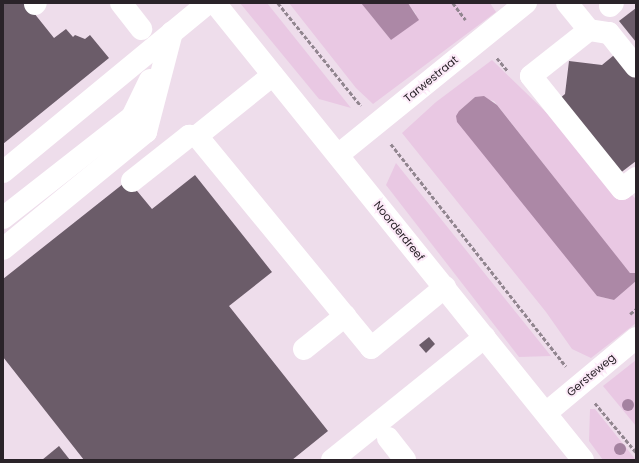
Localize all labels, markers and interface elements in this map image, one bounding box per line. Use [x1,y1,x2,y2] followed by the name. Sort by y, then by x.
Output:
[401,53,461,105] street label: Tarwestraat
[371,198,427,264] street label: Noorderdreef
[564,351,618,399] street label: Gersteweg

